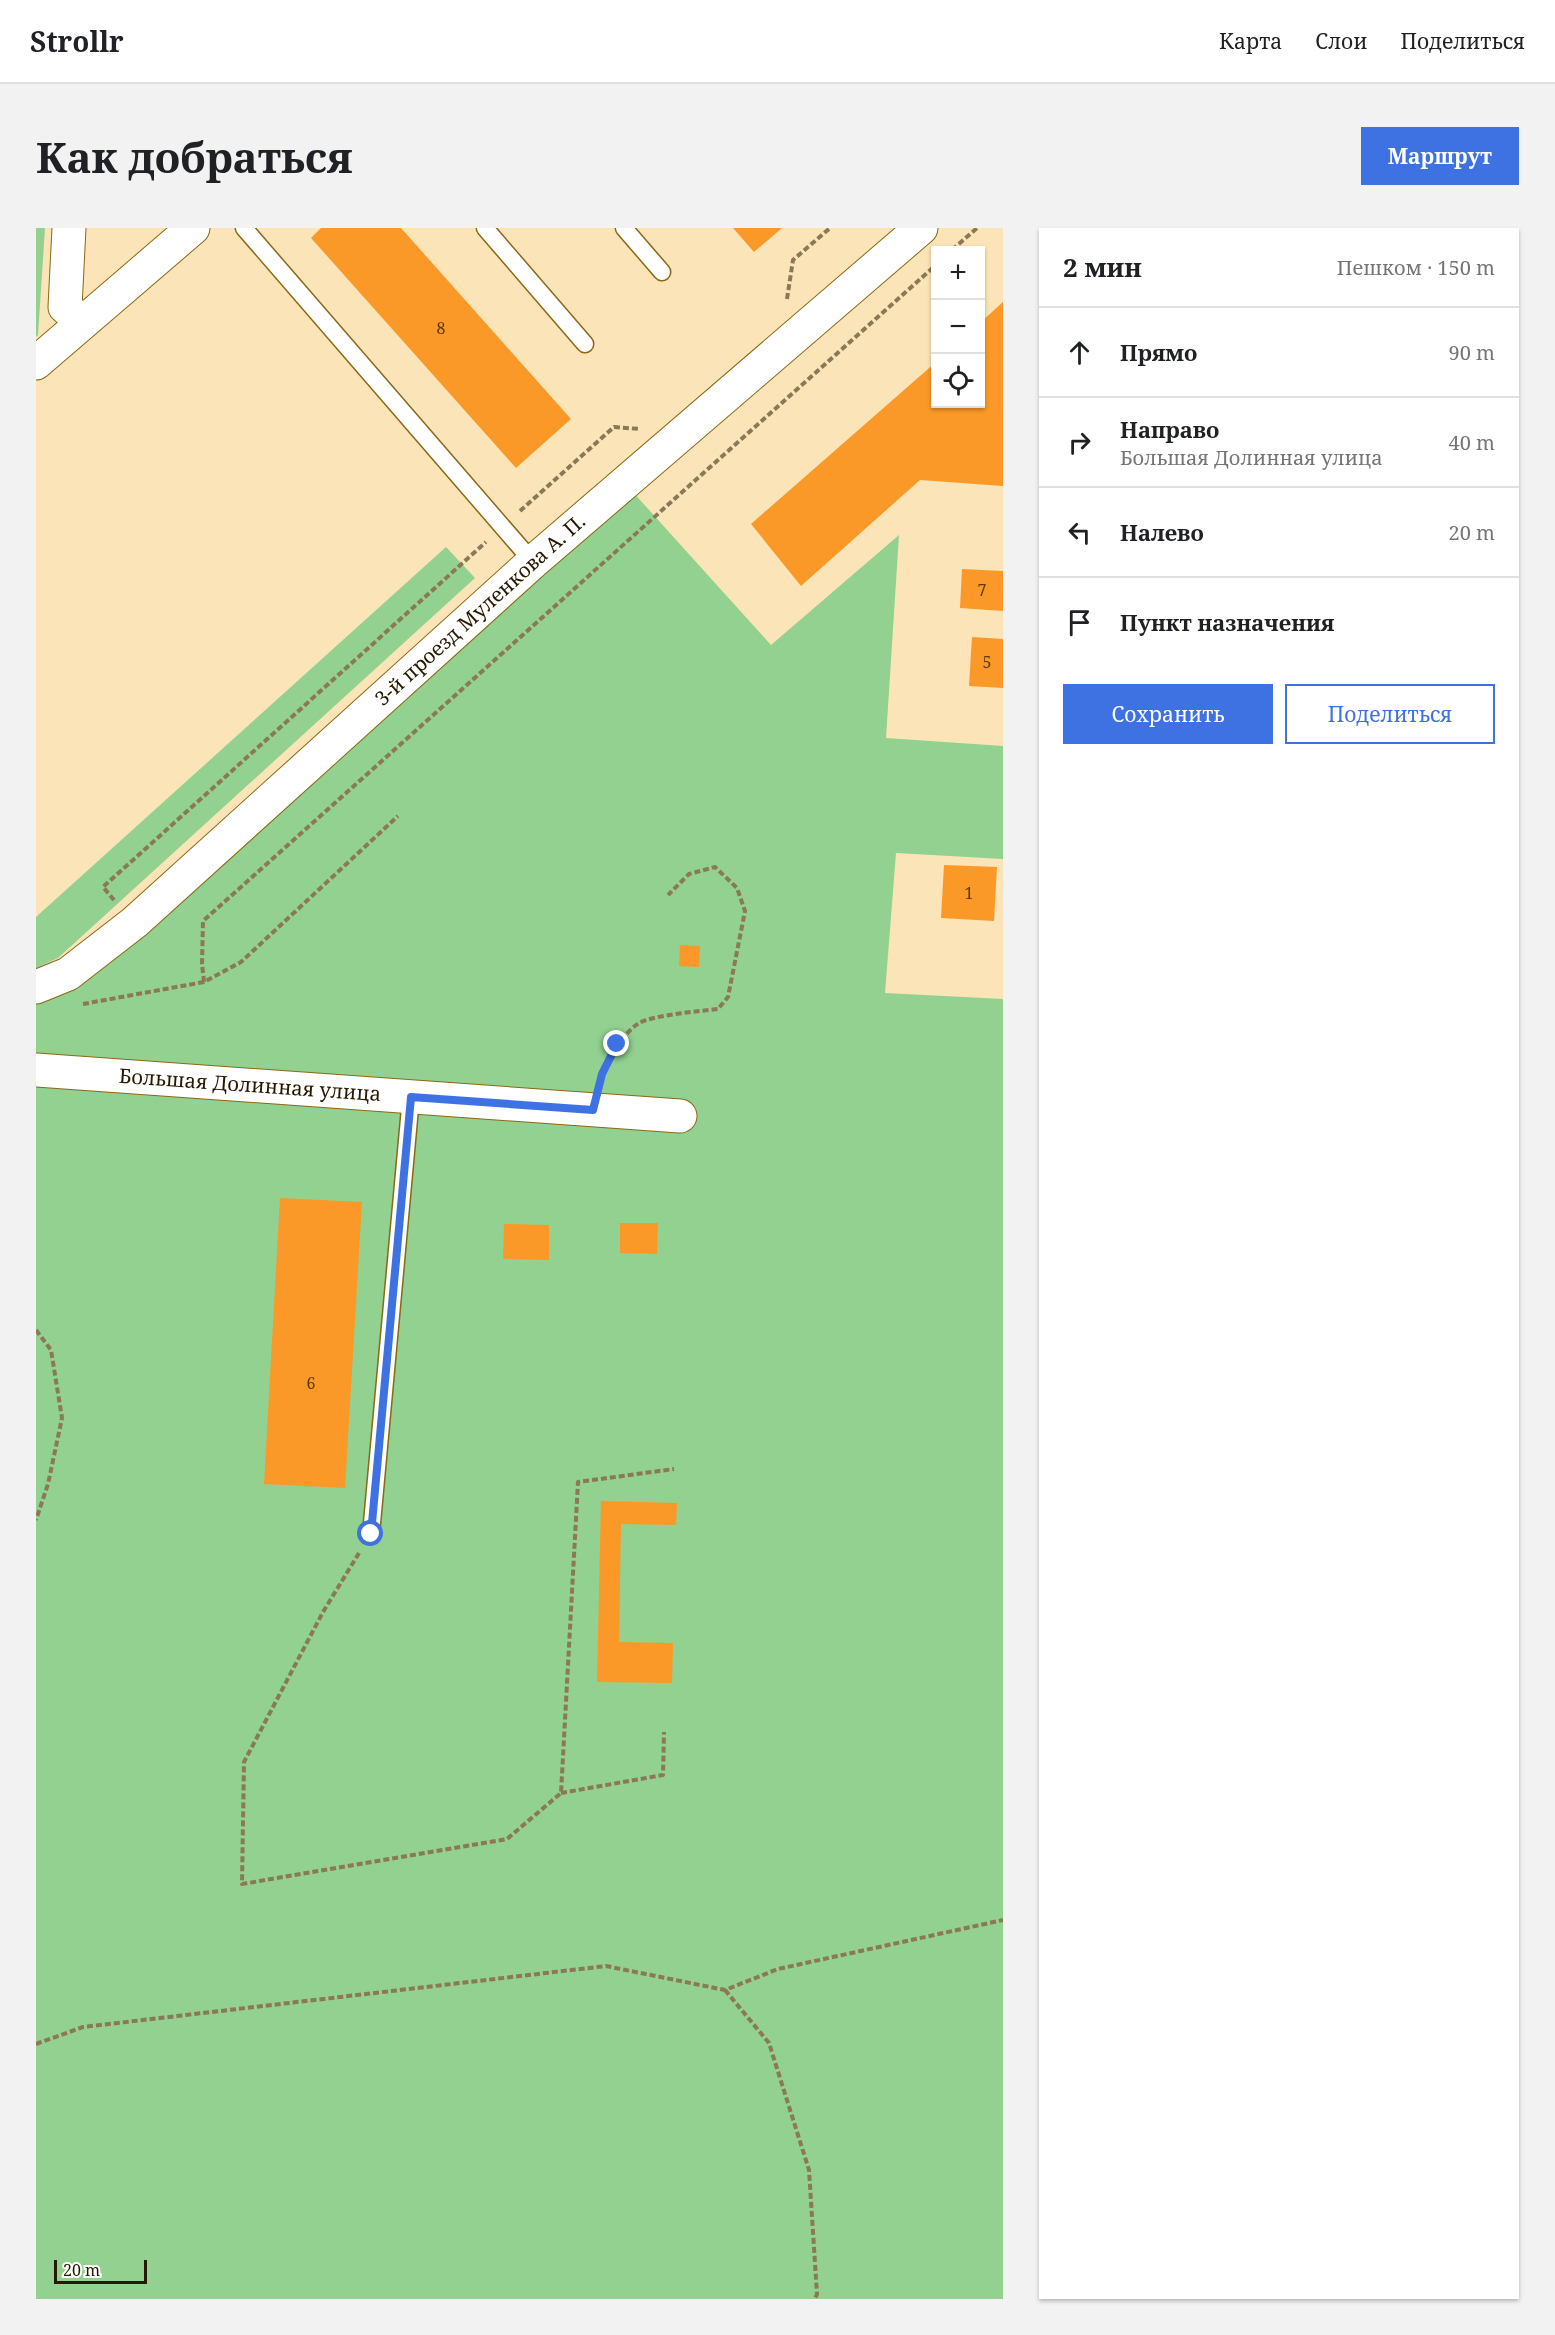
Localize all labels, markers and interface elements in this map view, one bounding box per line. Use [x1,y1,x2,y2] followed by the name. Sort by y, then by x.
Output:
[30,22,124,60] text: Strollr
[1219,27,1282,55] text: Карта
[1315,27,1367,55] text: Слои
[1400,27,1525,55] text: Поделиться
[1361,127,1519,185] button: Маршрут
[36,128,353,185] text: Как добраться
[931,246,985,408] map controls
[931,246,985,300] button: +
[1063,249,1142,285] text: 2 мин
[1337,254,1495,281] text: Пешком · 150 m
[931,300,985,354] button: −
[437,317,446,339] house number: 8
[1063,336,1096,369] icon: ahead
[1120,337,1197,367] text: Прямо
[1449,339,1495,366] text: 90 m
[931,354,985,408] button: locate
[1120,414,1219,444] text: Направо
[1063,426,1096,459] icon: right
[1449,429,1495,456] text: 40 m
[1120,444,1383,471] text: Большая Долинная улица
[369,508,591,711] street label: 3-й проезд Муленкова А. П.
[1063,516,1096,549] icon: left
[1120,517,1204,547] text: Налево
[1449,519,1495,546] text: 20 m
[978,579,987,601] house number: 7
[1063,606,1096,639] icon: arrive
[1120,607,1334,637] text: Пункт назначения
[983,651,991,673] house number: 5
[1063,684,1273,744] button: Сохранить
[1285,684,1495,744] button: Поделиться
[965,882,973,904] house number: 1
[603,1030,629,1056] route end
[118,1062,382,1107] street label: Большая Долинная улица
[307,1372,316,1394] house number: 6
[357,1520,383,1546] route start
[54,2257,147,2284] scale bar
[63,2259,100,2281] text: 20 m

